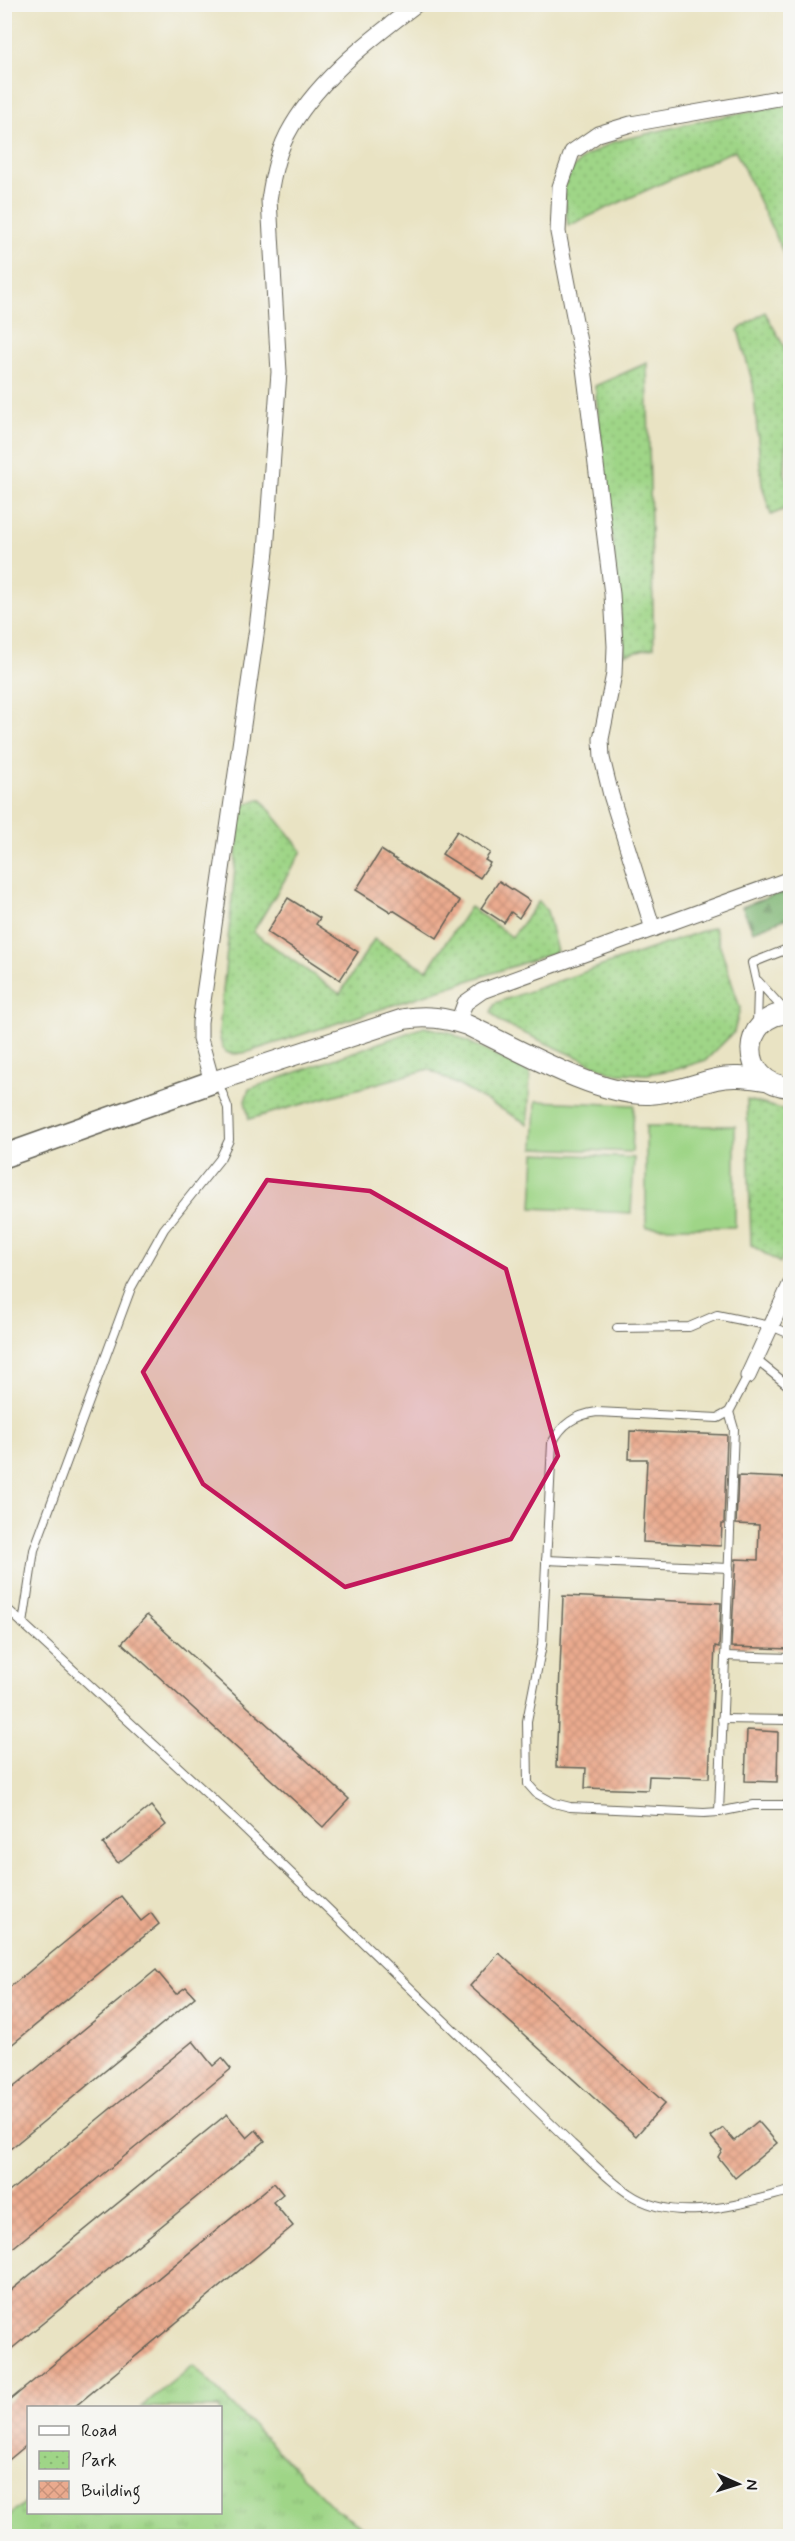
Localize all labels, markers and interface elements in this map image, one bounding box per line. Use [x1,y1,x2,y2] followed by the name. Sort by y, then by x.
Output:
[27,2406,222,2514] legend
[81,2419,117,2443] text: Road
[81,2449,117,2473] text: Park
[708,2454,768,2514] north arrow
[81,2479,141,2505] text: Building
[741,2479,762,2491] text: N

